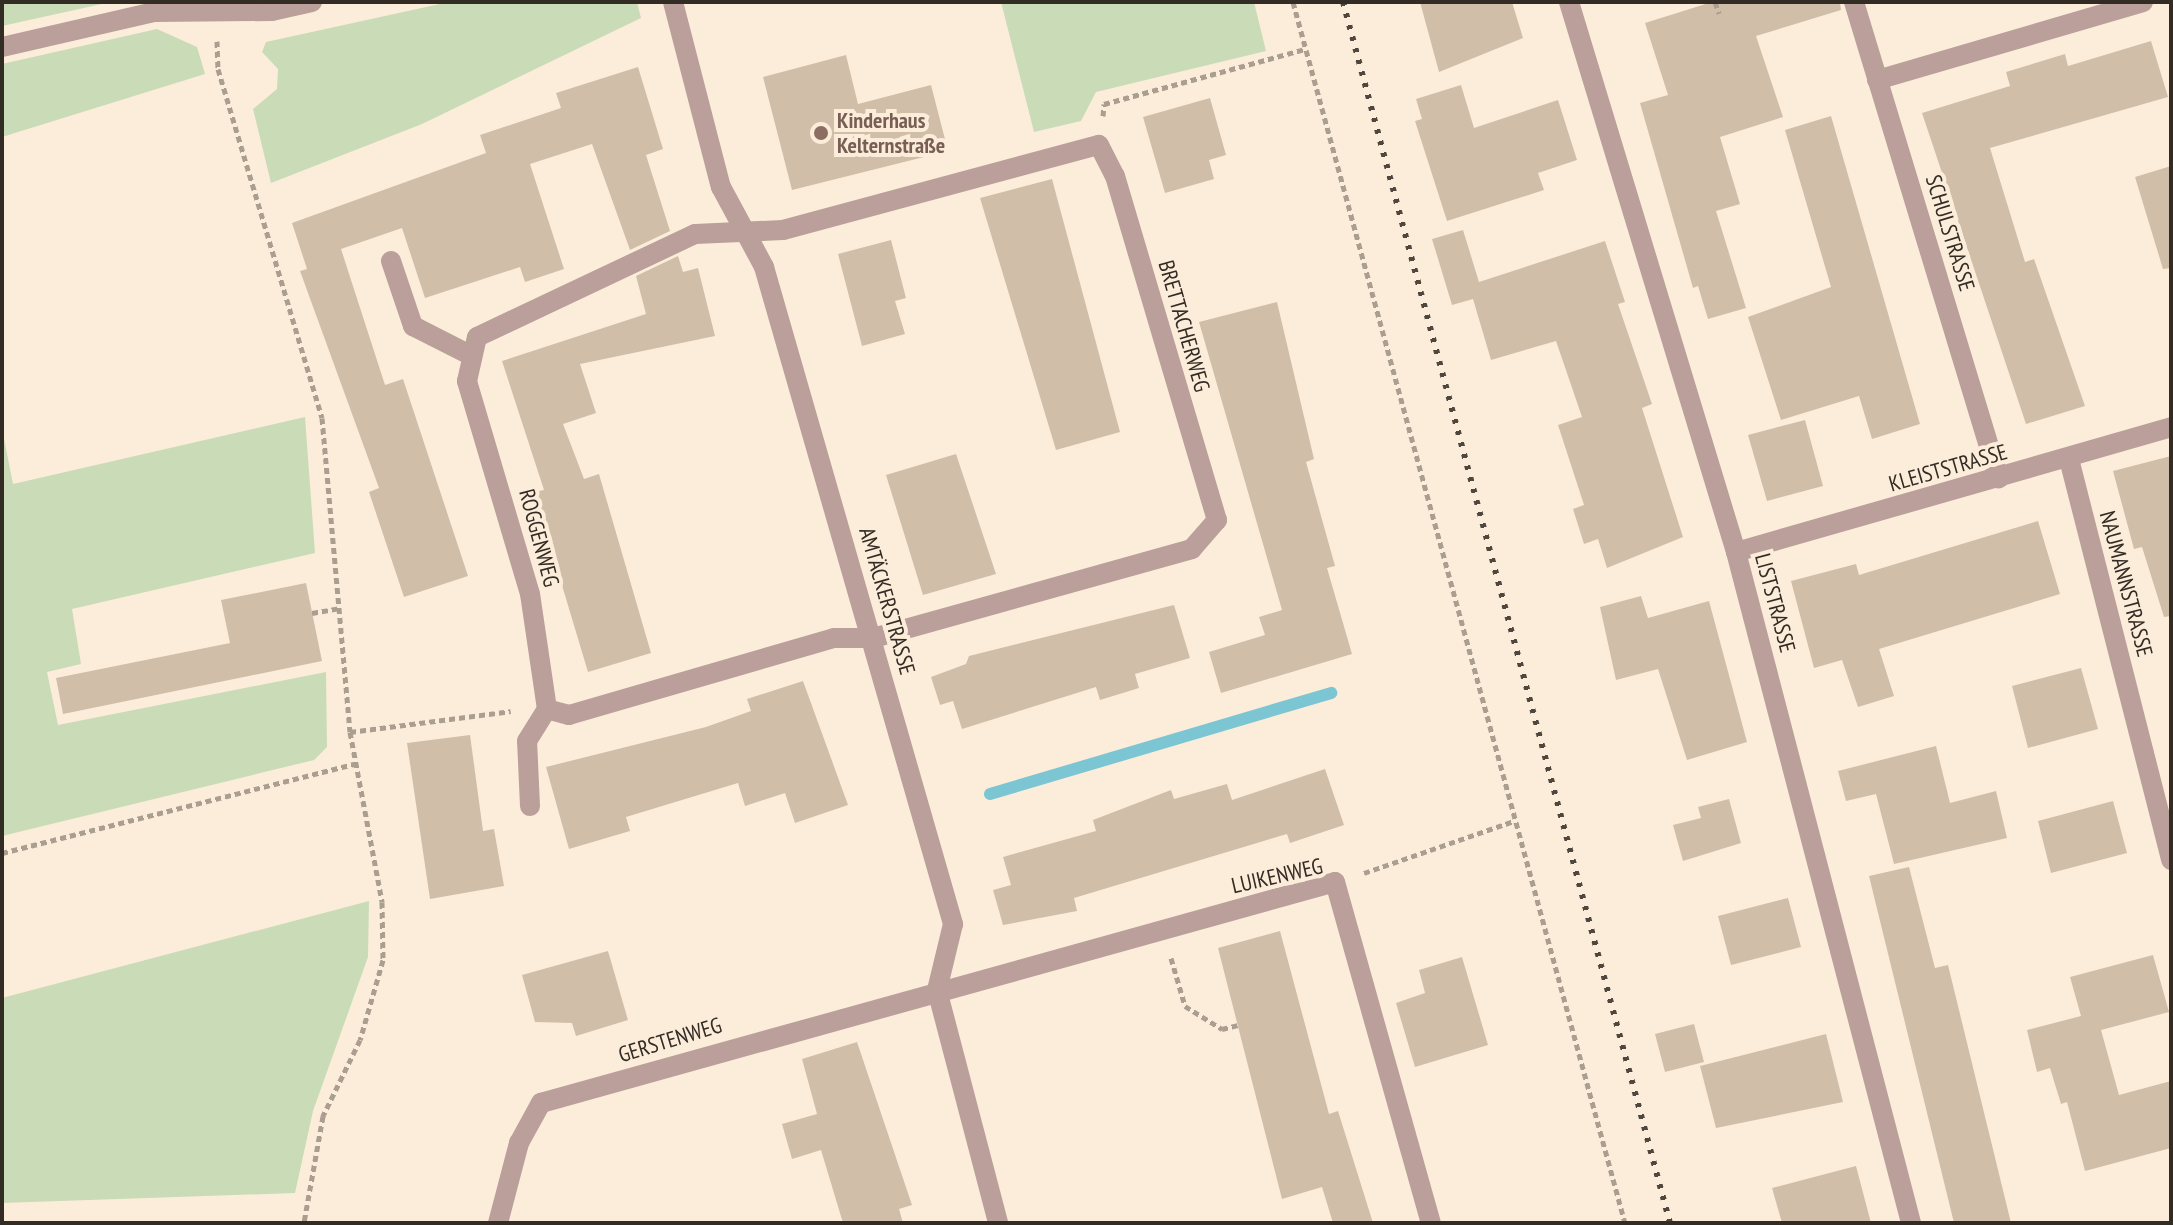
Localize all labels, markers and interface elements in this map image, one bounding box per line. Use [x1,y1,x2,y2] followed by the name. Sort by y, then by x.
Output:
[837,107,945,158] place label: Kinderhaus Kelternstraße
[812,124,830,142] marker: Kinderhaus Kelternstraße
[1920,172,1980,294] street label: SCHULSTRASSE
[1153,257,1215,395] street label: BRETTACHERWEG
[1886,439,2010,497] street label: KLEISTSTRASSE
[513,486,565,590] street label: ROGGENWEG
[2094,508,2158,660] street label: NAUMANNSTRASSE
[853,524,921,678] street label: AMTÄCKERSTRASSE
[1749,551,1801,655] street label: LISTSTRASSE
[1229,853,1325,899] street label: LUIKENWEG
[615,1012,725,1068] street label: GERSTENWEG

